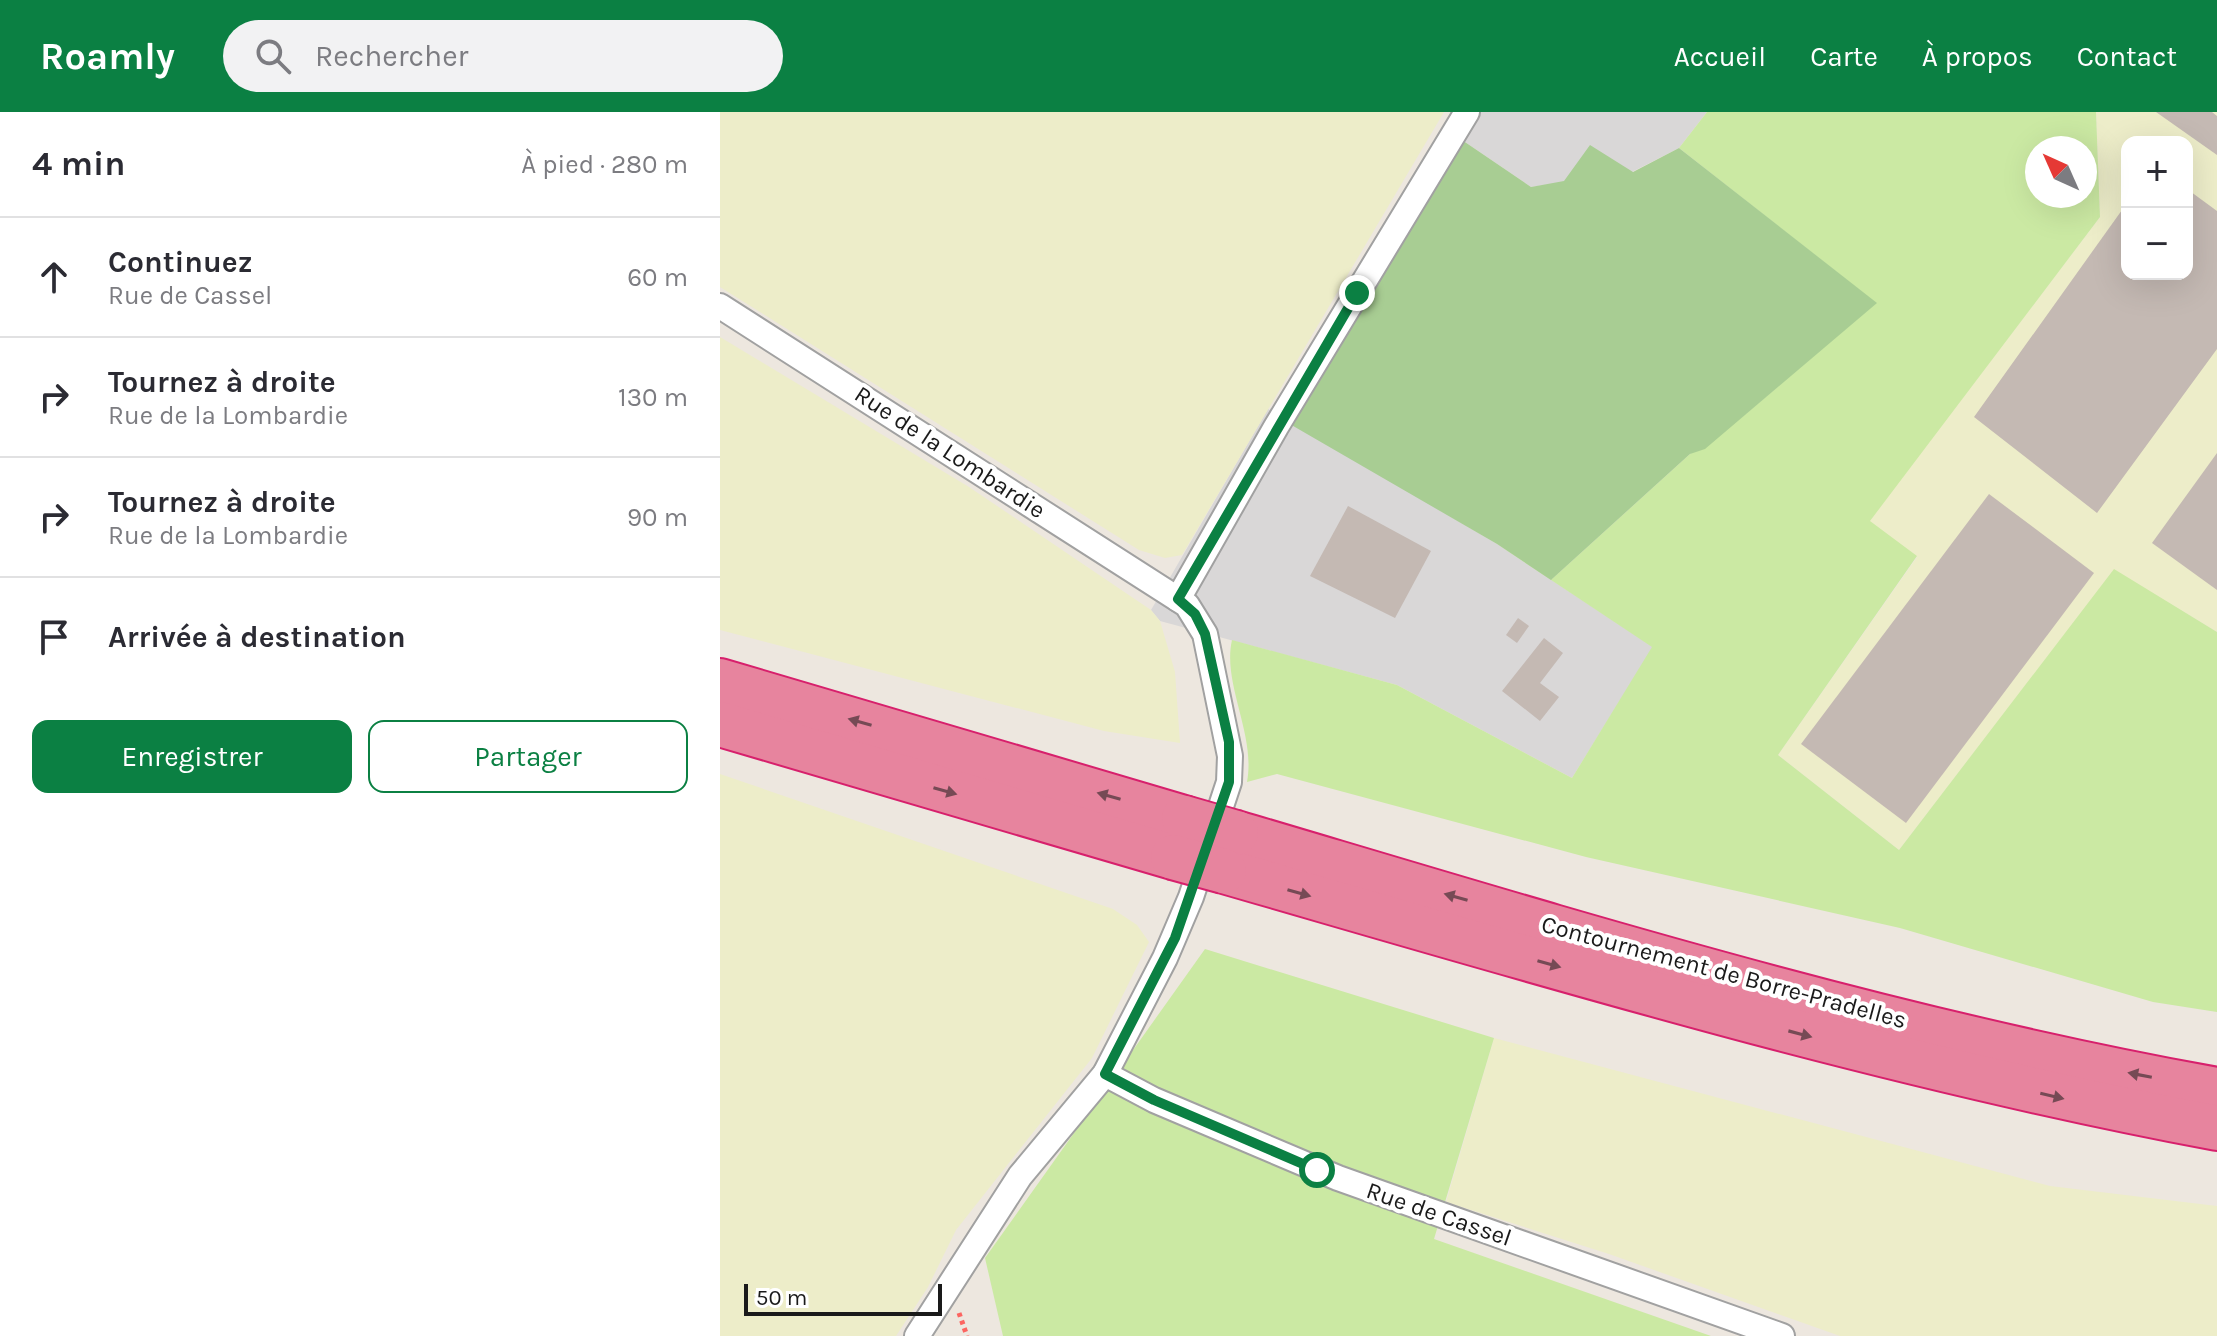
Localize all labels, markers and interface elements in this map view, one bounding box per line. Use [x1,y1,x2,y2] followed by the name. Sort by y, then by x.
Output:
[223,20,783,92] search box
[40,34,175,79] text: Roamly
[251,34,295,78] icon: search
[315,38,468,74] text: Rechercher
[1674,40,1766,73] text: Accueil
[1810,40,1878,73] text: Carte
[1922,40,2033,73] text: À propos
[2077,40,2177,73] text: Contact
[2025,136,2097,208] north arrow
[2121,136,2193,280] map controls
[2121,136,2193,208] button: +
[32,144,125,184] text: 4 min
[521,149,688,180] text: À pied · 280 m
[2121,208,2193,280] button: −
[108,244,253,280] text: Continuez
[32,255,76,299] icon: ahead
[627,262,688,293] text: 60 m
[1339,275,1375,311] route end
[108,280,272,311] text: Rue de Cassel
[108,364,336,400] text: Tournez à droite
[32,375,76,419] icon: right
[849,380,1051,524] street label: Rue de la Lombardie
[618,382,688,413] text: 130 m
[108,400,348,431] text: Rue de la Lombardie
[108,484,336,520] text: Tournez à droite
[32,495,76,539] icon: right
[627,502,688,533] text: 90 m
[108,520,348,551] text: Rue de la Lombardie
[32,615,76,659] icon: arrive
[108,619,406,655] text: Arrivée à destination
[847,715,871,728] one-way arrow
[32,720,352,793] button: Enregistrer
[368,720,688,793] button: Partager
[933,786,958,798] one-way arrow
[1097,789,1121,802] one-way arrow
[1288,887,1312,900] one-way arrow
[1444,890,1468,903] one-way arrow
[1538,910,1910,1034] street label: Contournement de Borre-Pradelles
[1538,958,1562,971] one-way arrow
[1787,1028,1812,1040] one-way arrow
[2128,1069,2153,1081] one-way arrow
[2040,1090,2065,1103] one-way arrow
[1299,1152,1335,1188] route start
[1363,1176,1515,1252] street label: Rue de Cassel
[744,1280,942,1316] scale bar
[756,1285,807,1311] text: 50 m

